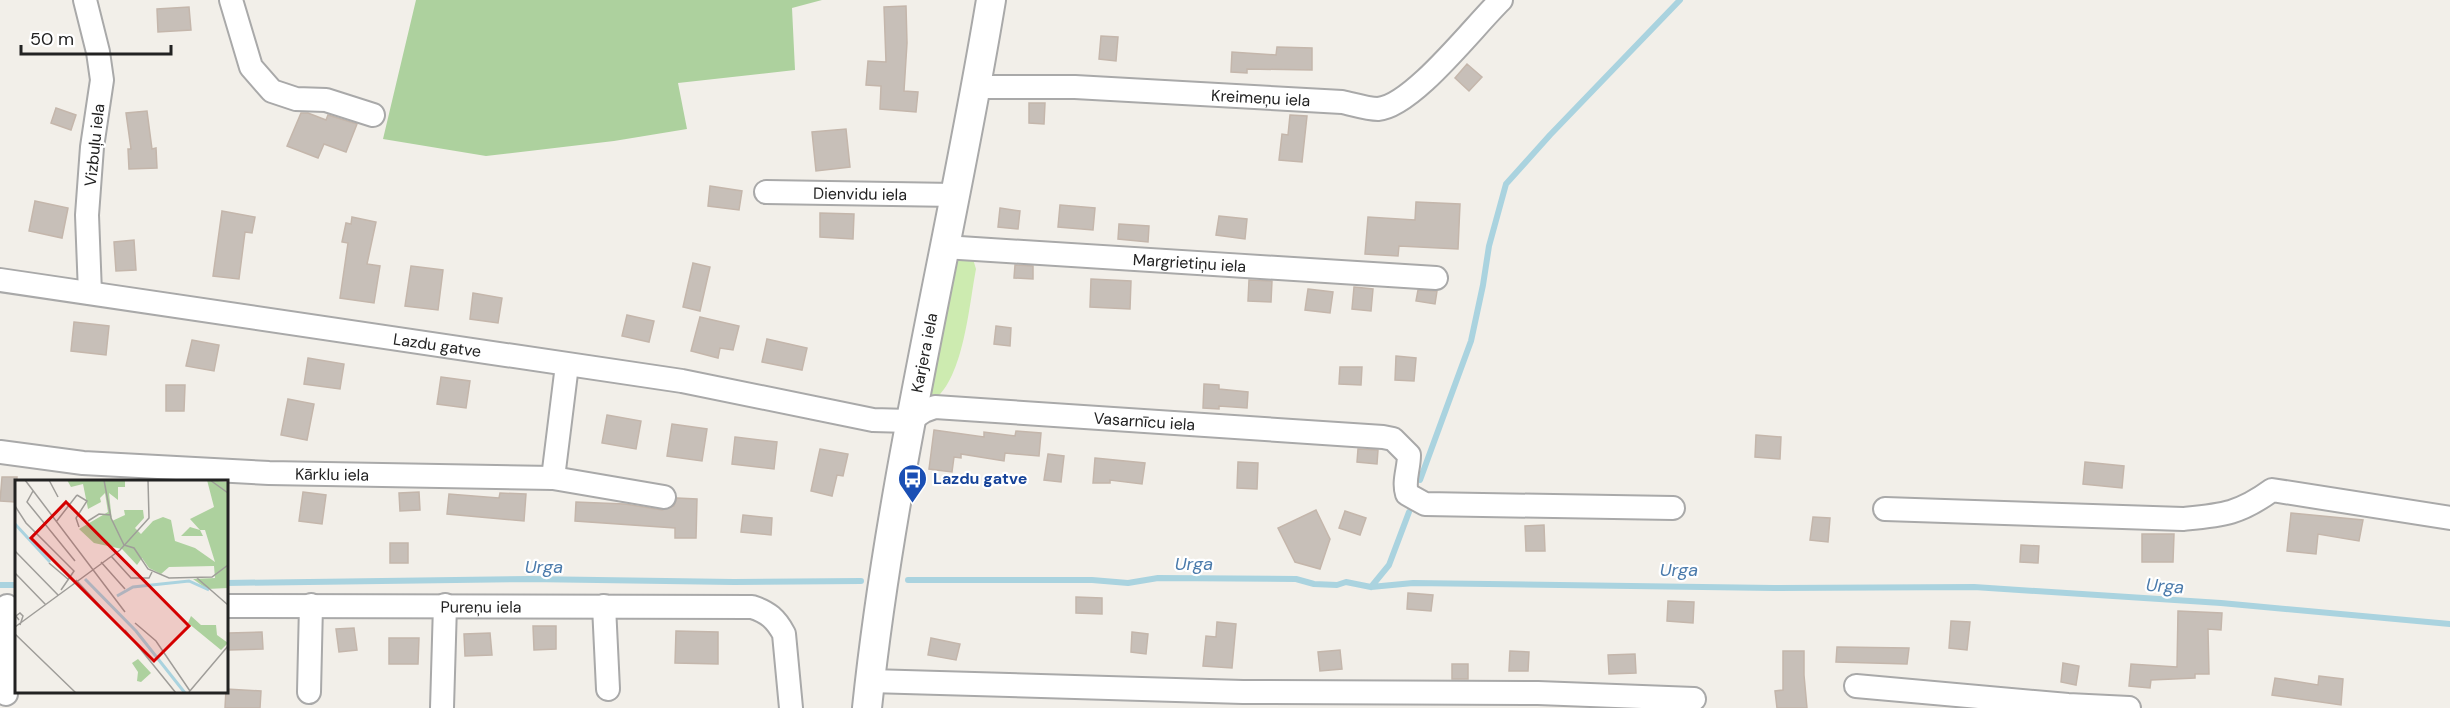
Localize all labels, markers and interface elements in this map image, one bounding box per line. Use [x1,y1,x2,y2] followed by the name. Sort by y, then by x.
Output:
[21,18,171,56] scale bar
[30,27,74,51] text: 50 m
[1211,85,1311,111] street label: Kreimeņu iela
[80,103,109,188] street label: Vizbuļu iela
[813,183,907,205] street label: Dienvidu iela
[1132,249,1247,277] street label: Margrietiņu iela
[906,311,942,394] street label: Karjera iela
[392,328,483,362] street label: Lazdu gatve
[1093,408,1196,435] street label: Vasarnīcu iela
[896,462,928,504] bus stop icon: Lazdu gatve
[295,463,369,486] street label: Kārklu iela
[933,468,1027,489] place label: Lazdu gatve
[15,480,228,693] inset map
[1175,552,1213,576] water label: Urga
[525,555,563,579] water label: Urga
[1660,558,1698,582] water label: Urga
[2145,573,2185,599] water label: Urga
[440,596,522,618] street label: Pureņu iela

